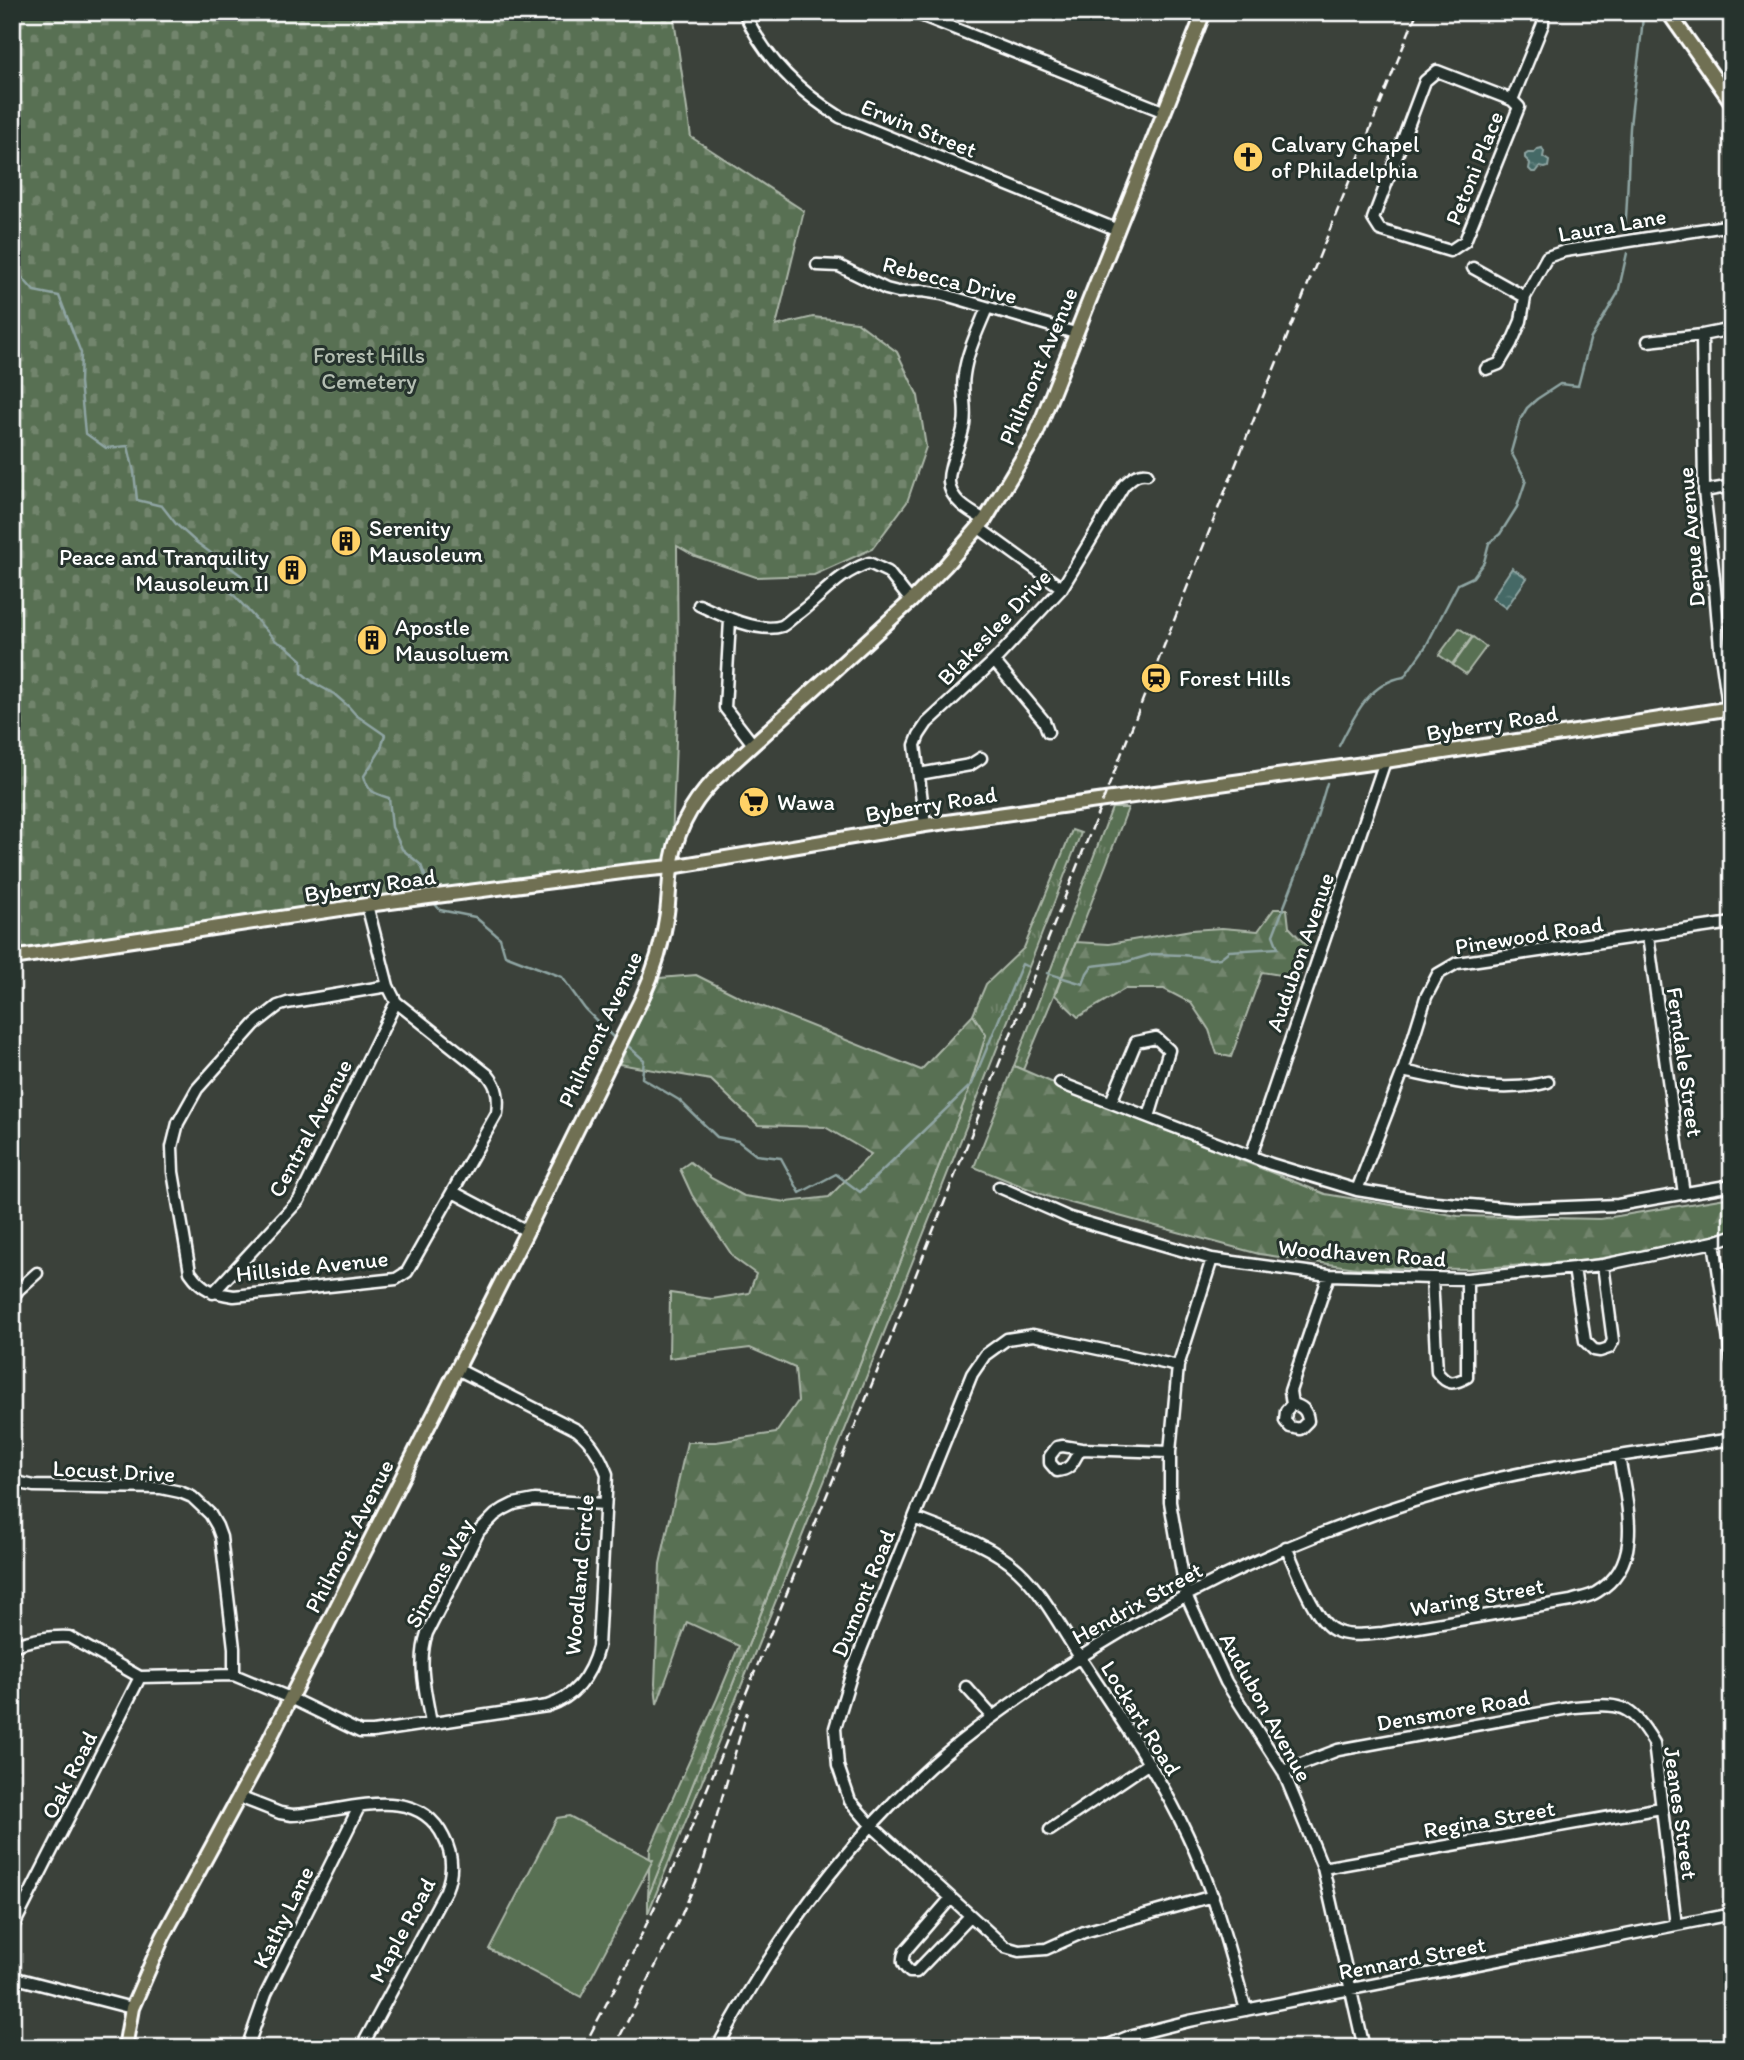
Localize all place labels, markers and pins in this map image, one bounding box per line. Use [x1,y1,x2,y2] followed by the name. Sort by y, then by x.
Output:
[1271,130,1420,184] place label: Calvary Chapel of Philadelphia
[1231,140,1265,174] church icon: Calvary Chapel of Philadelphia
[369,514,483,568] place label: Serenity Mausoleum
[329,524,363,558] building icon: Serenity Mausoleum
[59,543,269,597] place label: Peace and Tranquility Mausoleum II
[275,553,309,587] building icon: Peace and Tranquility Mausoleum II
[395,613,509,667] place label: Apostle Mausoluem
[355,623,389,657] building icon: Apostle Mausoluem
[1139,661,1173,695] station icon: Forest Hills
[1179,664,1291,692] place label: Forest Hills
[737,785,771,819] supermarket icon: Wawa
[777,788,835,816] place label: Wawa

